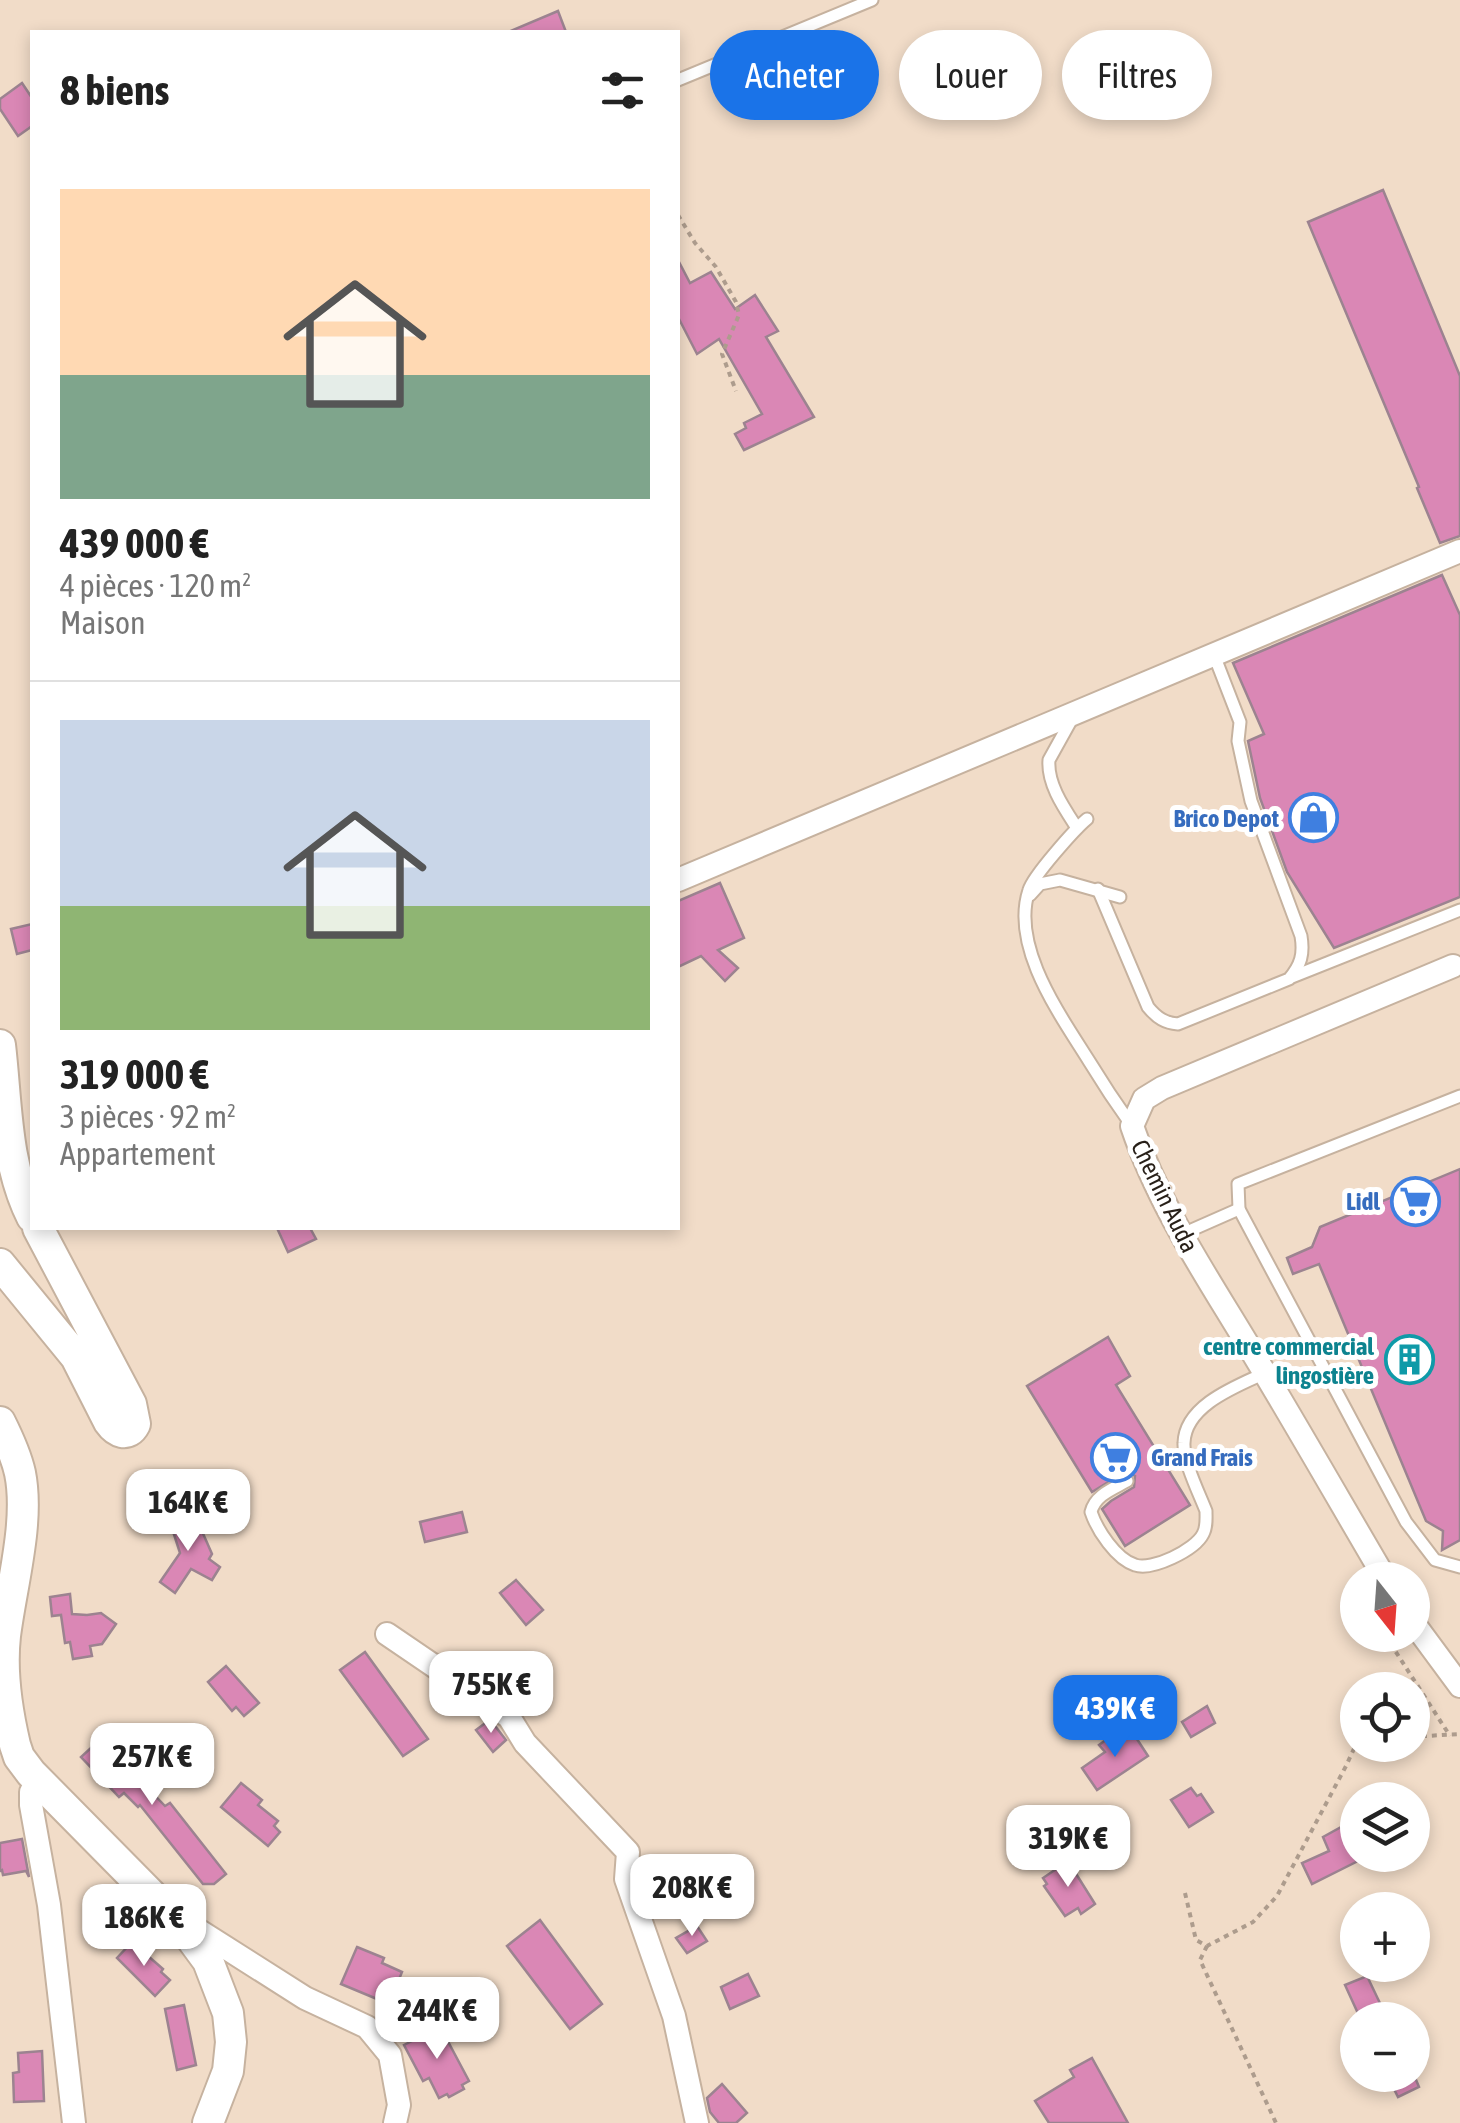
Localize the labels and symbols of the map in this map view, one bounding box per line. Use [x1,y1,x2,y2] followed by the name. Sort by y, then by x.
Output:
[1288,792,1340,844] shop icon: Brico Depot
[1173,804,1280,832] place label: Brico Depot
[1126,1135,1204,1257] street label: Chemin Auda
[1389,1175,1441,1227] supermarket icon: Lidl
[1346,1187,1380,1215] place label: Lidl
[1203,1332,1374,1389] place label: centre commercial lingostière
[1383,1334,1435,1386] building icon: centre commercial lingostière
[1090,1431,1142,1483] supermarket icon: Grand Frais
[1151,1443,1253,1471] place label: Grand Frais
[107,1469,269,1554] pin: 164K €
[1340,1562,1430,1652] north arrow
[410,1651,572,1736] pin: 755K €
[1034,1675,1196,1760] pin: 439K €
[71,1723,233,1808] pin: 257K €
[987,1805,1149,1890] pin: 319K €
[611,1854,773,1939] pin: 208K €
[63,1884,225,1969] pin: 186K €
[356,1977,518,2062] pin: 244K €

